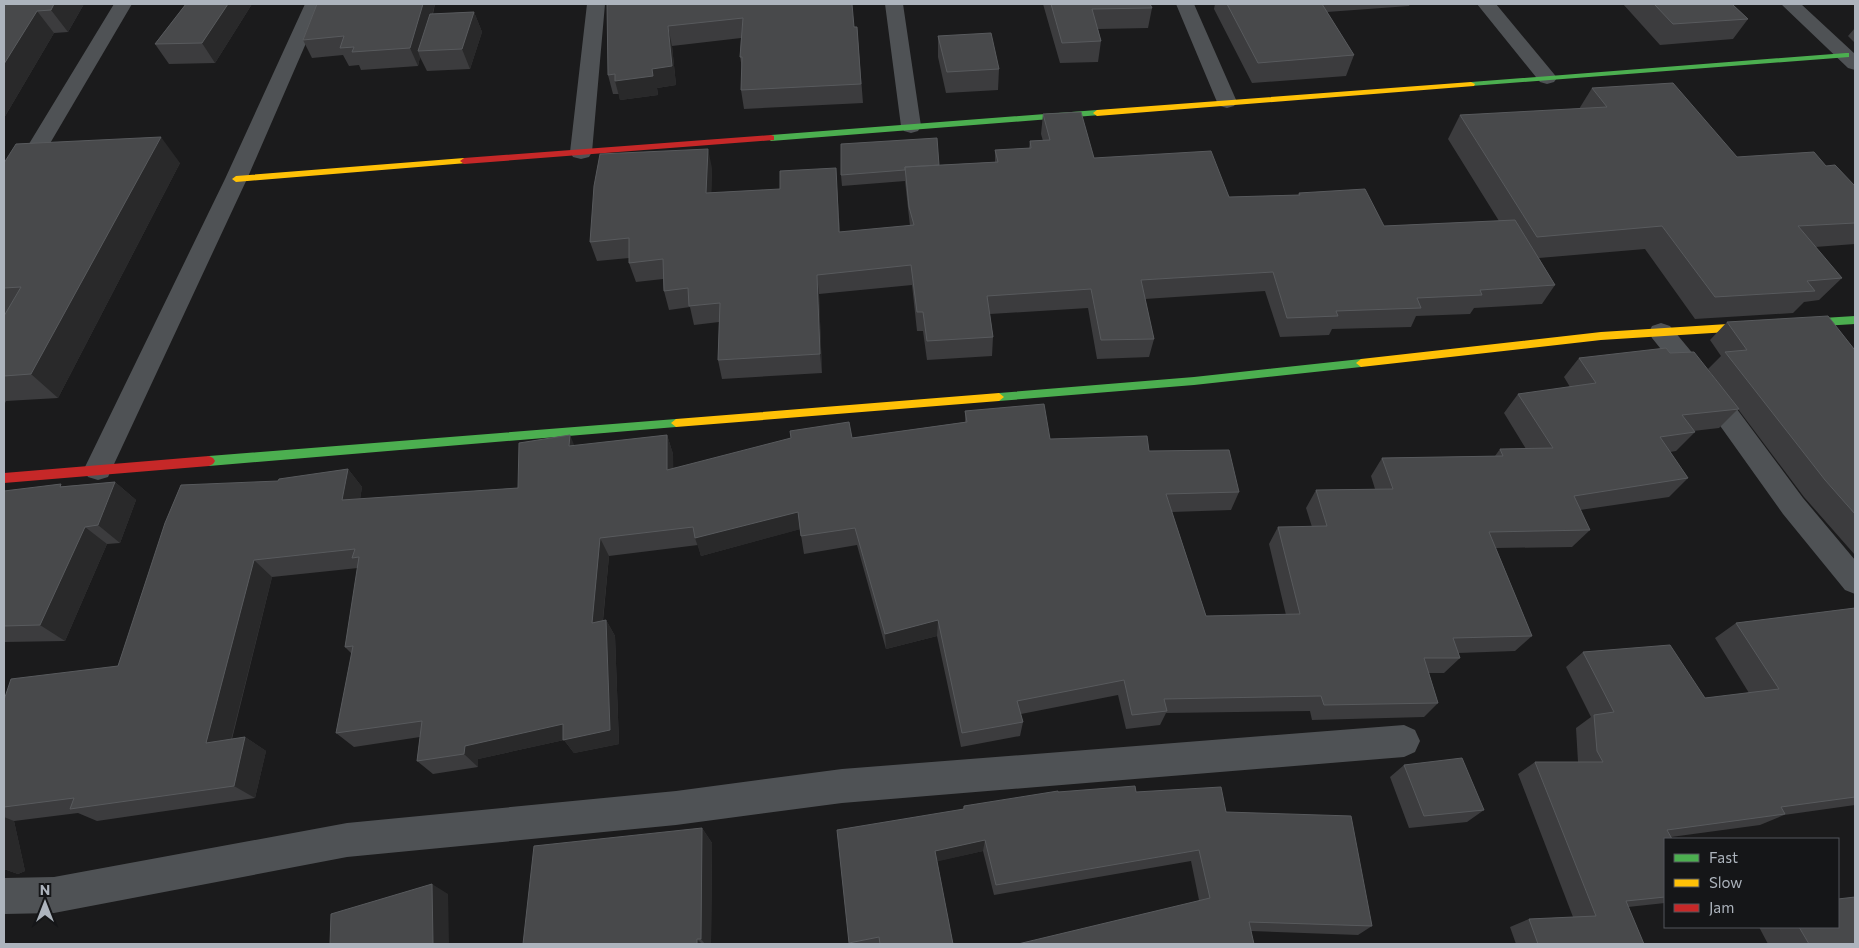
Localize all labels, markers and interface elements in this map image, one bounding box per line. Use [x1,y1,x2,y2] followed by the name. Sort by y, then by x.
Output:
[1664,838,1839,928] legend
[1709,848,1738,866] text: Fast
[1709,873,1742,891] text: Slow
[20,878,70,928] north arrow
[40,881,50,898] text: N
[1709,898,1734,916] text: Jam

